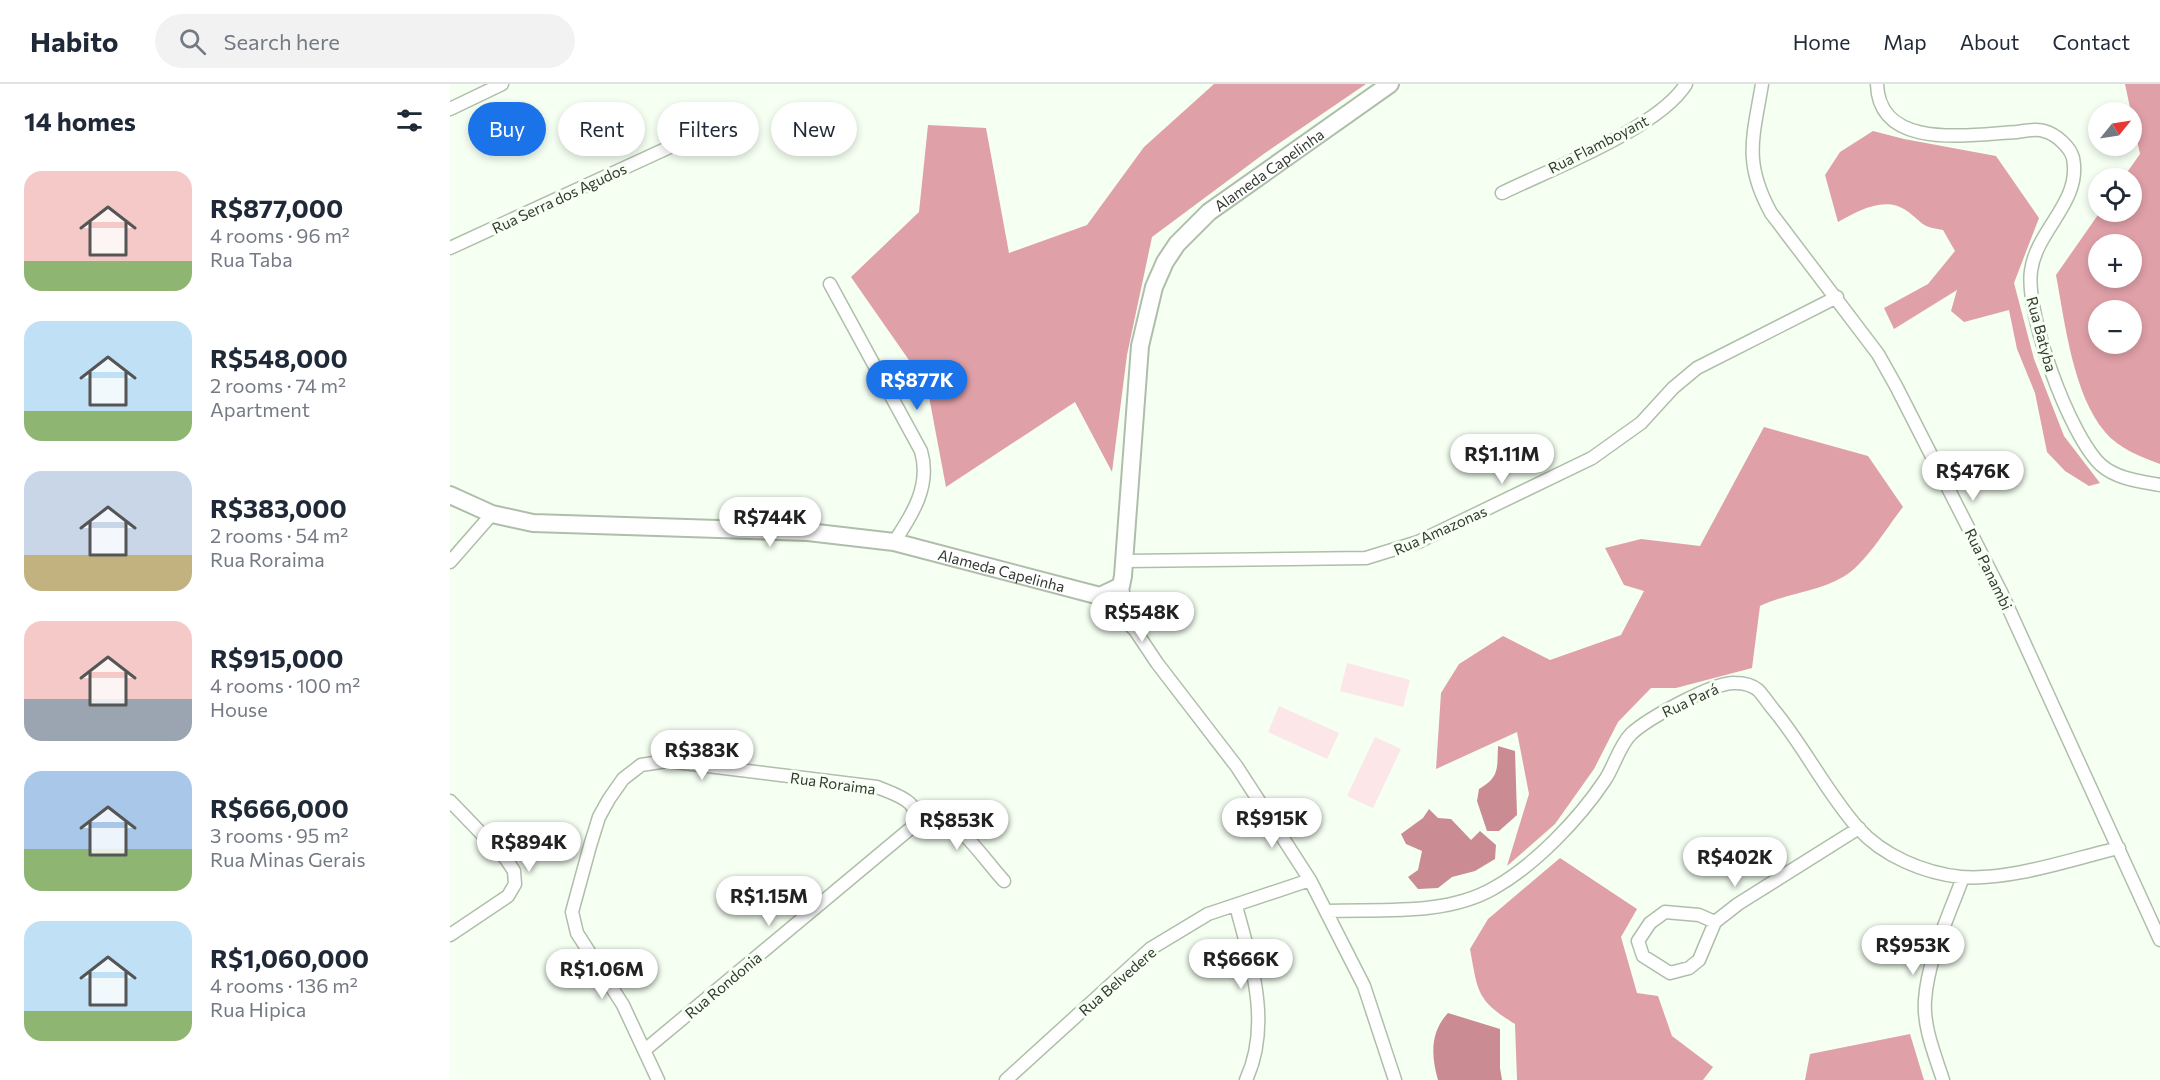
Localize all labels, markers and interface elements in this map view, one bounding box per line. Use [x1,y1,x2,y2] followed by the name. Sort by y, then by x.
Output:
[155,14,575,68] search box
[30,24,119,58] text: Habito
[176,25,209,58] icon: search
[224,28,340,55] text: Search here
[1793,29,1850,54] text: Home
[1883,29,1927,54] text: Map
[1960,29,2019,54] text: About
[2052,29,2130,54] text: Contact
[468,102,546,156] chip: Buy
[558,102,645,156] chip: Rent
[657,102,759,156] chip: Filters
[771,102,857,156] chip: New
[2088,102,2142,156] north arrow
[2088,102,2142,354] map controls
[393,104,426,137] icon: filters
[24,105,136,136] text: 14 homes
[1545,111,1651,177] street label: Rua Flamboyant
[1211,125,1327,215] street label: Alameda Capelinha
[489,159,629,237] street label: Rua Serra dos Agudos
[2088,168,2142,222] button: locate
[210,192,343,223] text: R$877,000
[72,195,144,267] icon: home
[210,223,350,247] text: 4 rooms · 96 m²
[2088,234,2142,288] button: +
[210,247,293,271] text: Rua Taba
[2023,294,2061,374] street label: Rua Batyba
[2088,300,2142,354] button: −
[210,342,348,373] text: R$548,000
[72,345,144,417] icon: home
[868,360,966,411] pin: R$877K
[880,367,954,391] text: R$877K
[210,373,346,397] text: 2 rooms · 74 m²
[210,397,310,421] text: Apartment
[1447,434,1557,485] pin: R$1.11M
[1464,441,1540,465] text: R$1.11M
[1924,451,2022,502] pin: R$476K
[1936,458,2010,482] text: R$476K
[210,492,347,523] text: R$383,000
[72,495,144,567] icon: home
[721,497,819,548] pin: R$744K
[1391,501,1489,559] street label: Rua Amazonas
[733,504,807,528] text: R$744K
[210,523,348,547] text: 2 rooms · 54 m²
[1961,525,2017,613] street label: Rua Panambi
[936,545,1067,595] street label: Alameda Capelinha
[210,547,325,571] text: Rua Roraima
[1093,592,1191,643] pin: R$548K
[1104,599,1180,623] text: R$548K
[210,642,344,673] text: R$915,000
[72,645,144,717] icon: home
[210,673,360,697] text: 4 rooms · 100 m²
[1659,679,1721,721] street label: Rua Pará
[210,697,268,721] text: House
[653,730,751,781] pin: R$383K
[665,737,739,761] text: R$383K
[789,768,877,798] street label: Rua Roraima
[210,792,349,823] text: R$666,000
[72,795,144,867] icon: home
[1223,798,1321,849] pin: R$915K
[908,800,1006,851] pin: R$853K
[1236,805,1308,829] text: R$915K
[920,807,994,831] text: R$853K
[480,822,578,873] pin: R$894K
[210,823,349,847] text: 3 rooms · 95 m²
[491,829,567,853] text: R$894K
[1686,837,1784,888] pin: R$402K
[1697,844,1773,868] text: R$402K
[210,847,366,871] text: Rua Minas Gerais
[714,876,824,927] pin: R$1.15M
[730,883,808,907] text: R$1.15M
[1864,925,1962,976] pin: R$953K
[1876,932,1950,956] text: R$953K
[1192,939,1290,990] pin: R$666K
[210,942,369,973] text: R$1,060,000
[1075,943,1159,1019] street label: Rua Belvedere
[72,945,144,1017] icon: home
[1203,946,1279,970] text: R$666K
[681,948,765,1022] street label: Rua Rondonia
[547,949,657,1000] pin: R$1.06M
[560,956,644,980] text: R$1.06M
[210,973,358,997] text: 4 rooms · 136 m²
[210,997,306,1021] text: Rua Hipica

